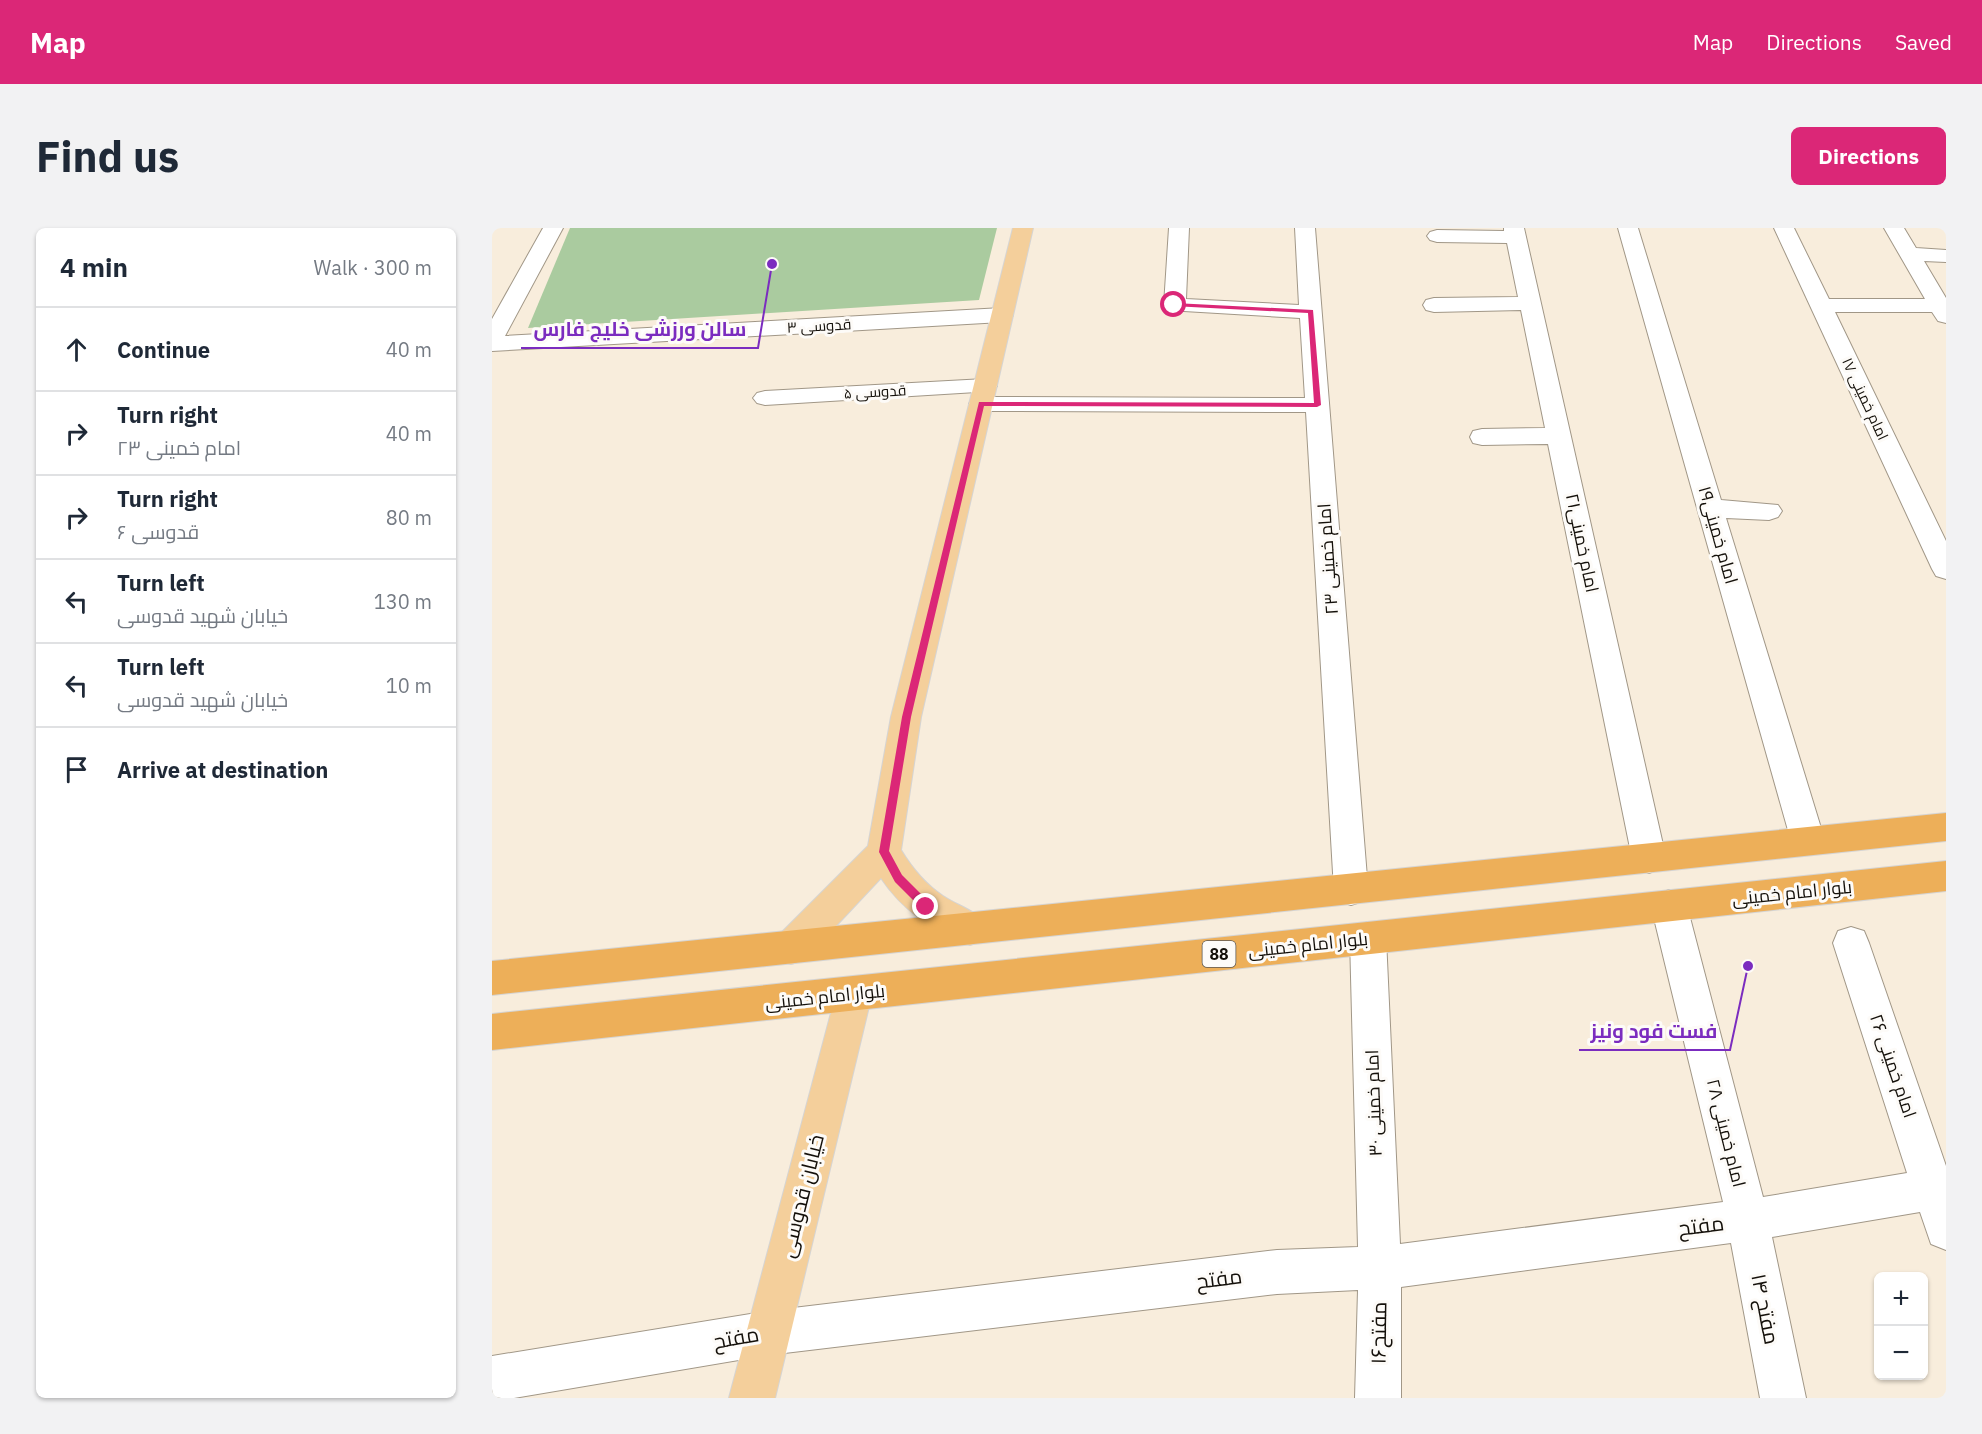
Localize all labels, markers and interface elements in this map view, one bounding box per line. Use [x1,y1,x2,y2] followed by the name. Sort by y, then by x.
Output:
[30,24,86,61] text: Map
[1693,28,1733,56] text: Map
[1766,28,1862,56] text: Directions
[1895,28,1952,56] text: Saved
[1791,127,1946,185] button: Directions
[36,129,179,184] text: Find us
[60,250,128,284] text: 4 min
[314,254,432,281] text: Walk · 300 m
[1160,291,1186,317] route start
[521,310,758,348] callout: سالن ورزشی خلیج فارس
[786,314,852,338] street label: قدوسی ۳
[533,315,747,343] text: سالن ورزشی خلیج فارس
[60,333,93,366] icon: ahead
[117,335,210,364] text: Continue
[386,336,432,363] text: 40 m
[1837,354,1893,444] street label: امام خمینی ۱۷
[843,380,907,404] street label: قدوسی ۵
[117,400,218,429] text: Turn right
[60,417,93,450] icon: right
[386,420,432,447] text: 40 m
[117,434,241,461] text: امام خمینی ۲۳
[1693,483,1743,587] street label: امام خمینی۱۹
[117,484,218,513] text: Turn right
[1560,491,1604,595] street label: امام خمینی۲۱
[60,501,93,534] icon: right
[1312,502,1344,616] street label: امام خمینی ۲۳
[386,504,432,531] text: 80 m
[117,518,199,545] text: قدوسی ۶
[117,568,205,597] text: Turn left
[60,585,93,618] icon: left
[374,588,432,615] text: 130 m
[117,602,288,629] text: خیابان شهید قدوسی
[117,652,205,681] text: Turn left
[60,669,93,702] icon: left
[386,672,432,699] text: 10 m
[117,686,288,713] text: خیابان شهید قدوسی
[60,753,93,786] icon: arrive
[117,755,328,784] text: Arrive at destination
[1731,875,1853,911] street label: بلوار امام خمینی
[912,893,938,919] route end
[1247,927,1369,963] street label: بلوار امام خمینی
[1202,941,1236,967] road number: 88
[764,979,886,1015] street label: بلوار امام خمینی
[1864,1011,1922,1121] street label: امام خمینی ۲۶
[1579,1012,1730,1050] callout: فست فود ونیز
[1590,1017,1717,1044] text: فست فود ونیز
[1360,1049,1388,1157] street label: امام خمینی ۳۰
[1701,1076,1751,1190] street label: امام خمینی ۲۸
[772,1131,830,1260] street label: خیابان قدوسی
[1676,1208,1726,1243] street label: مفتح
[1194,1261,1244,1296] street label: مفتح
[1744,1271,1787,1347] street label: مفتح ۱۴
[1874,1272,1928,1380] map controls
[1874,1272,1928,1326] button: +
[1363,1301,1394,1365] street label: مفتح۱۶
[711,1319,761,1356] street label: مفتح
[1874,1326,1928,1380] button: −

